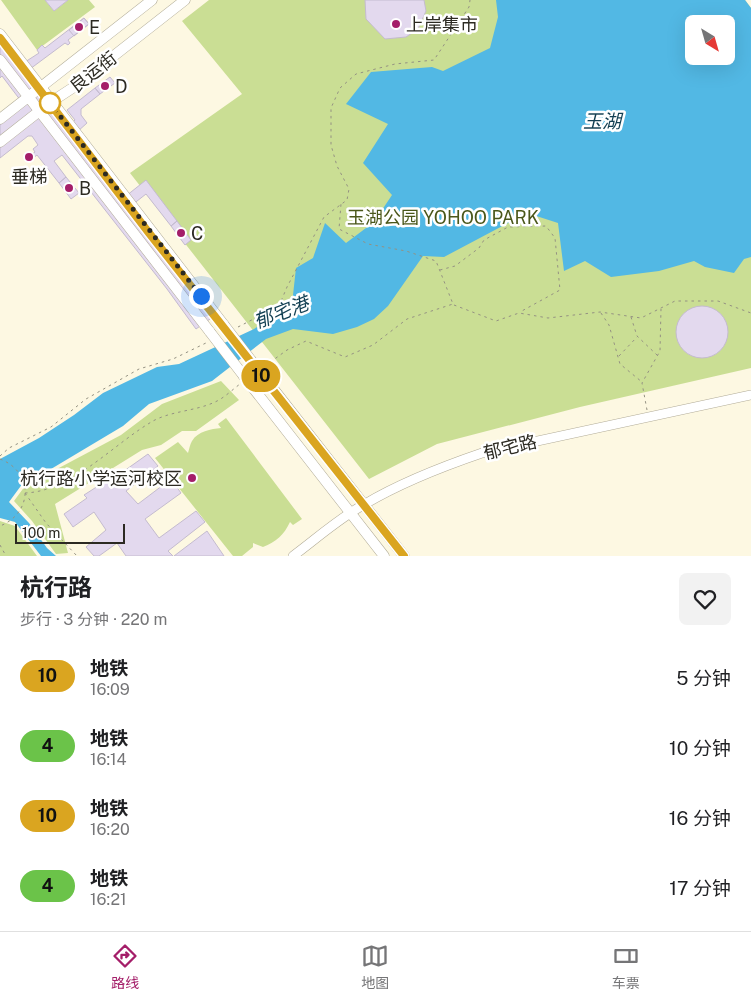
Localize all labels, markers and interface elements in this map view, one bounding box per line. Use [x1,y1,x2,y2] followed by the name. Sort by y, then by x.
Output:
[406,14,478,35] place label: 上岸集市
[685,15,735,65] north arrow
[685,15,735,65] map controls
[89,17,100,38] place label: E
[390,18,402,30] marker: 上岸集市
[73,21,85,33] marker: E
[65,47,121,97] street label: 良运街
[115,76,127,97] place label: D
[99,80,111,92] marker: D
[39,92,61,114] unlabelled marker
[583,110,624,132] water label: 玉湖
[23,151,35,163] marker: 垂梯
[11,166,47,187] place label: 垂梯
[79,178,91,199] place label: B
[63,182,75,194] marker: B
[347,207,539,228] park label: 玉湖公园 YOHOO PARK
[191,223,203,244] place label: C
[175,227,187,239] marker: C
[189,284,214,309] your location
[250,290,314,332] water label: 郁宅港
[238,360,284,392] line badge: 10
[251,365,271,386] text: 10
[481,431,539,463] street label: 郁宅路
[20,468,182,489] place label: 杭行路小学运河校区
[186,472,198,484] marker: 杭行路小学运河校区
[15,521,125,544] scale bar
[22,525,60,541] text: 100 m
[20,573,92,601] text: 杭行路
[679,573,731,625] button: heart
[20,610,167,629] text: 步行 · 3 分钟 · 220 m
[90,657,128,679] text: 地铁
[38,665,57,686] text: 10
[676,667,731,689] text: 5 分钟
[90,680,130,699] text: 16:09
[90,727,128,749] text: 地铁
[42,735,53,756] text: 4
[669,737,731,759] text: 10 分钟
[90,750,127,769] text: 16:14
[90,797,128,819] text: 地铁
[38,805,57,826] text: 10
[669,807,731,829] text: 16 分钟
[90,820,130,839] text: 16:20
[90,867,128,889] text: 地铁
[42,875,53,896] text: 4
[669,877,731,899] text: 17 分钟
[90,890,126,909] text: 16:21
[111,942,139,992] tab: 路线
[361,942,389,992] tab: 地图
[612,942,640,992] tab: 车票

